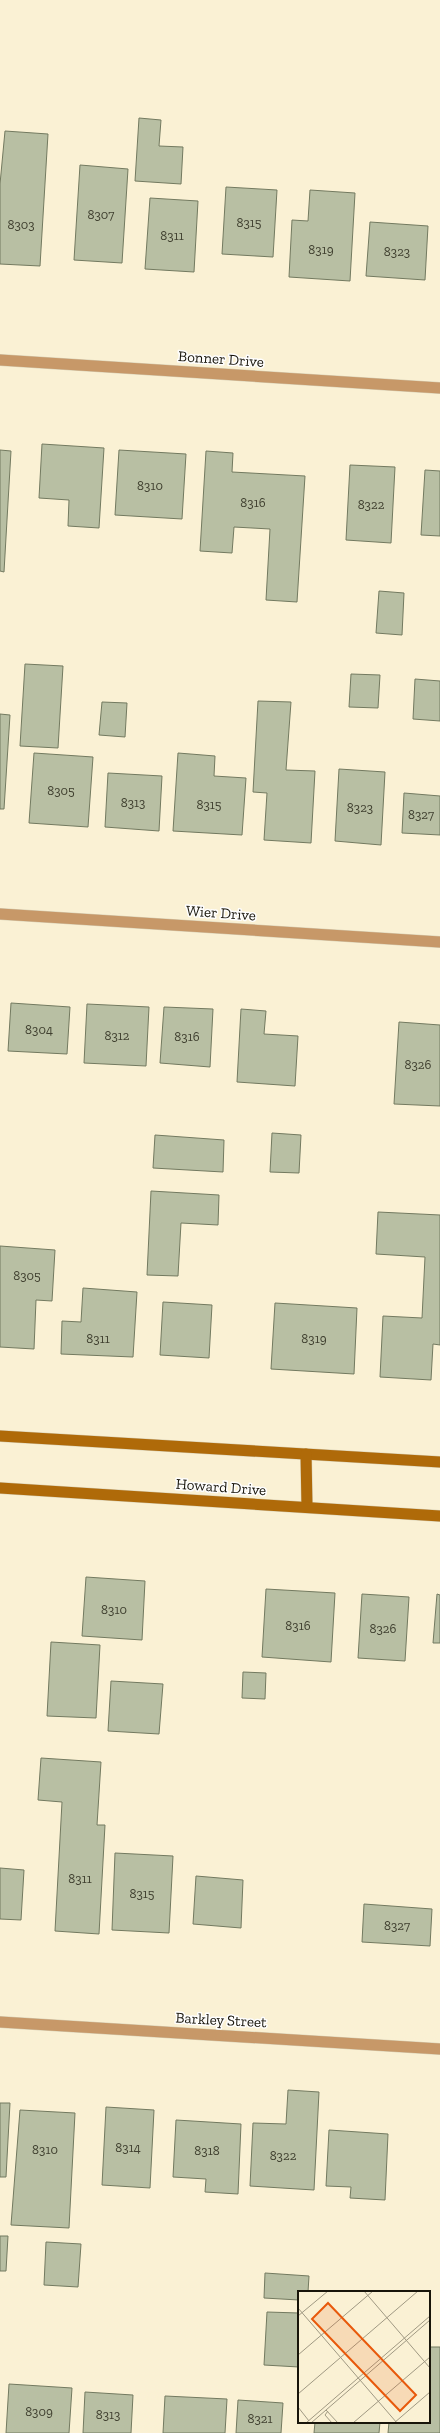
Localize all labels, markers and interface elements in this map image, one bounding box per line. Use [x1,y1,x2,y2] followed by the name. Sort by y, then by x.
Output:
[88,207,114,222] house number: 8307
[236,215,262,230] house number: 8315
[7,217,35,232] house number: 8303
[160,228,184,243] house number: 8311
[308,242,334,257] house number: 8319
[384,244,410,259] house number: 8323
[178,347,264,371] street label: Bonner Drive
[137,478,163,493] house number: 8310
[240,495,266,510] house number: 8316
[358,497,385,512] house number: 8322
[47,783,75,798] house number: 8305
[121,795,145,810] house number: 8313
[196,797,222,812] house number: 8315
[347,800,373,815] house number: 8323
[408,807,434,822] house number: 8327
[186,902,256,924] street label: Wier Drive
[25,1022,53,1037] house number: 8304
[104,1028,130,1043] house number: 8312
[174,1029,200,1044] house number: 8316
[405,1057,432,1072] house number: 8326
[13,1268,41,1283] house number: 8305
[86,1331,110,1346] house number: 8311
[301,1331,327,1346] house number: 8319
[175,1475,267,1499] street label: Howard Drive
[101,1602,127,1617] house number: 8310
[285,1618,311,1633] house number: 8316
[370,1621,397,1636] house number: 8326
[68,1871,92,1886] house number: 8311
[129,1886,155,1901] house number: 8315
[384,1918,410,1933] house number: 8327
[175,2009,267,2031] street label: Barkley Street
[115,2140,141,2155] house number: 8314
[32,2142,58,2157] house number: 8310
[194,2143,220,2158] house number: 8318
[270,2148,297,2163] house number: 8322
[298,2291,430,2423] inset map
[25,2404,53,2419] house number: 8309
[96,2407,120,2422] house number: 8313
[247,2411,273,2426] house number: 8321

